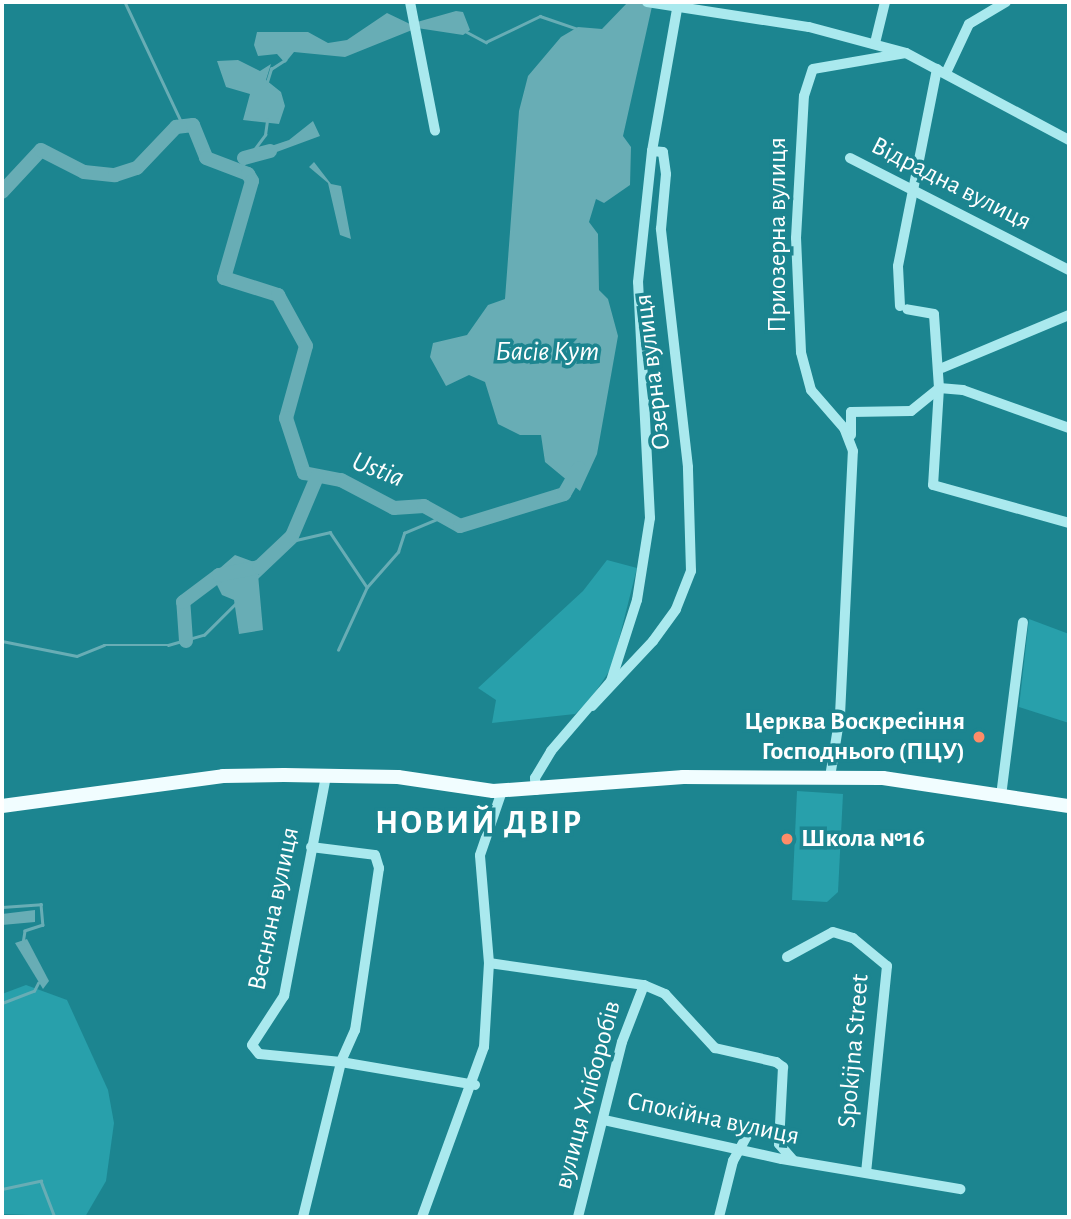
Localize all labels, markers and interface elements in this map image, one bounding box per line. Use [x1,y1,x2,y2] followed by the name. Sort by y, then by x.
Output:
[866,130,1036,238] street label: Відрадна вулиця
[762,137,794,333] street label: Приозерна вулиця
[628,292,678,452] street label: Озерна вулиця
[495,335,599,369] water label: Басів Кут
[347,445,409,495] water label: Ustia
[744,706,965,768] place label: Церква Воскресіння Господнього (ПЦУ)
[971,729,987,745] marker: Церква Воскресіння Господнього (ПЦУ)
[376,804,582,844] district label: НОВИЙ ДВІР
[801,823,925,855] place label: Школа №16
[241,825,307,993] street label: Весняна вулиця
[779,831,795,847] marker: Школа №16
[832,973,876,1129] street label: Spokijna Street
[548,997,628,1193] street label: вулиця Хліборобів
[624,1086,802,1152] street label: Спокійна вулиця

